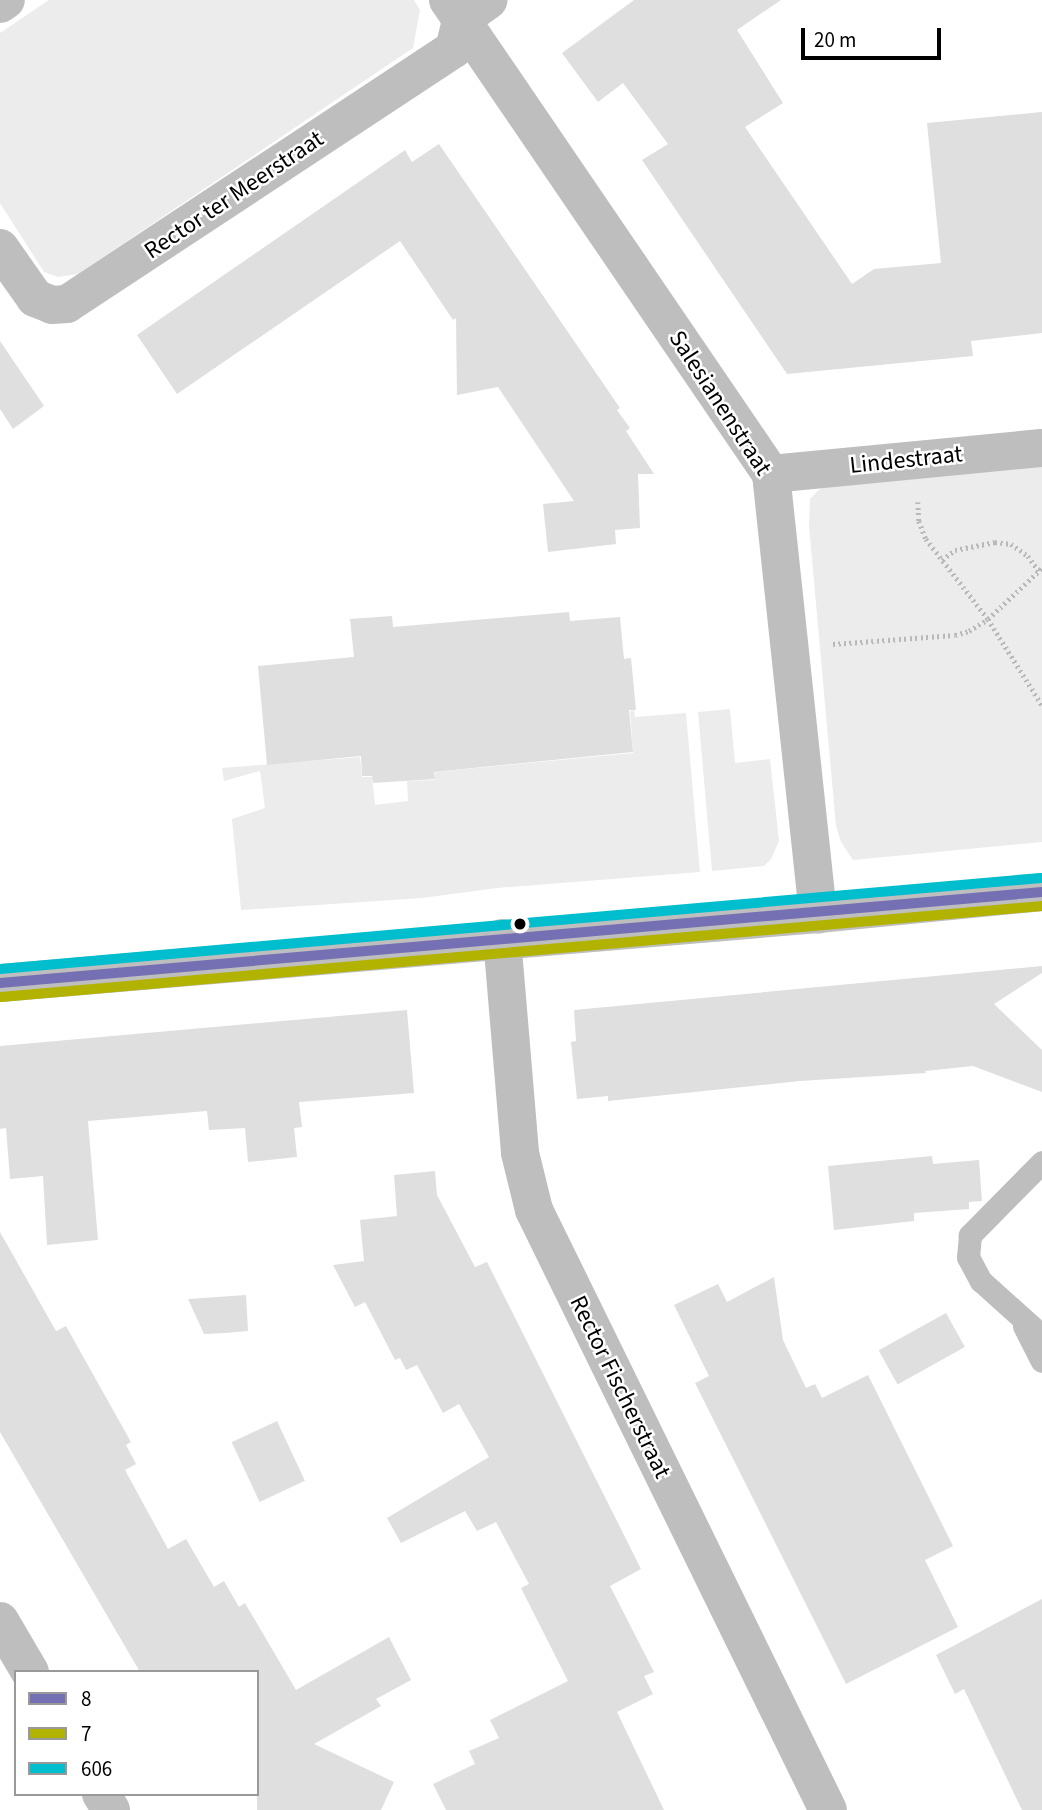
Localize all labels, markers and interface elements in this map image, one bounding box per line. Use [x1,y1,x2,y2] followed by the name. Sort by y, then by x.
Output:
[804,14,944,58] scale bar
[814,25,856,55] text: 20 m
[139,124,329,266] street label: Rector ter Meerstraat
[663,325,777,481] street label: Salesianenstraat
[848,440,964,480] street label: Lindestraat
[513,917,527,931] unlabelled marker
[563,1291,677,1483] street label: Rector Fischerstraat
[14,1670,259,1796] legend
[81,1684,91,1714] text: 8
[81,1719,91,1749] text: 7
[81,1754,112,1784] text: 606

